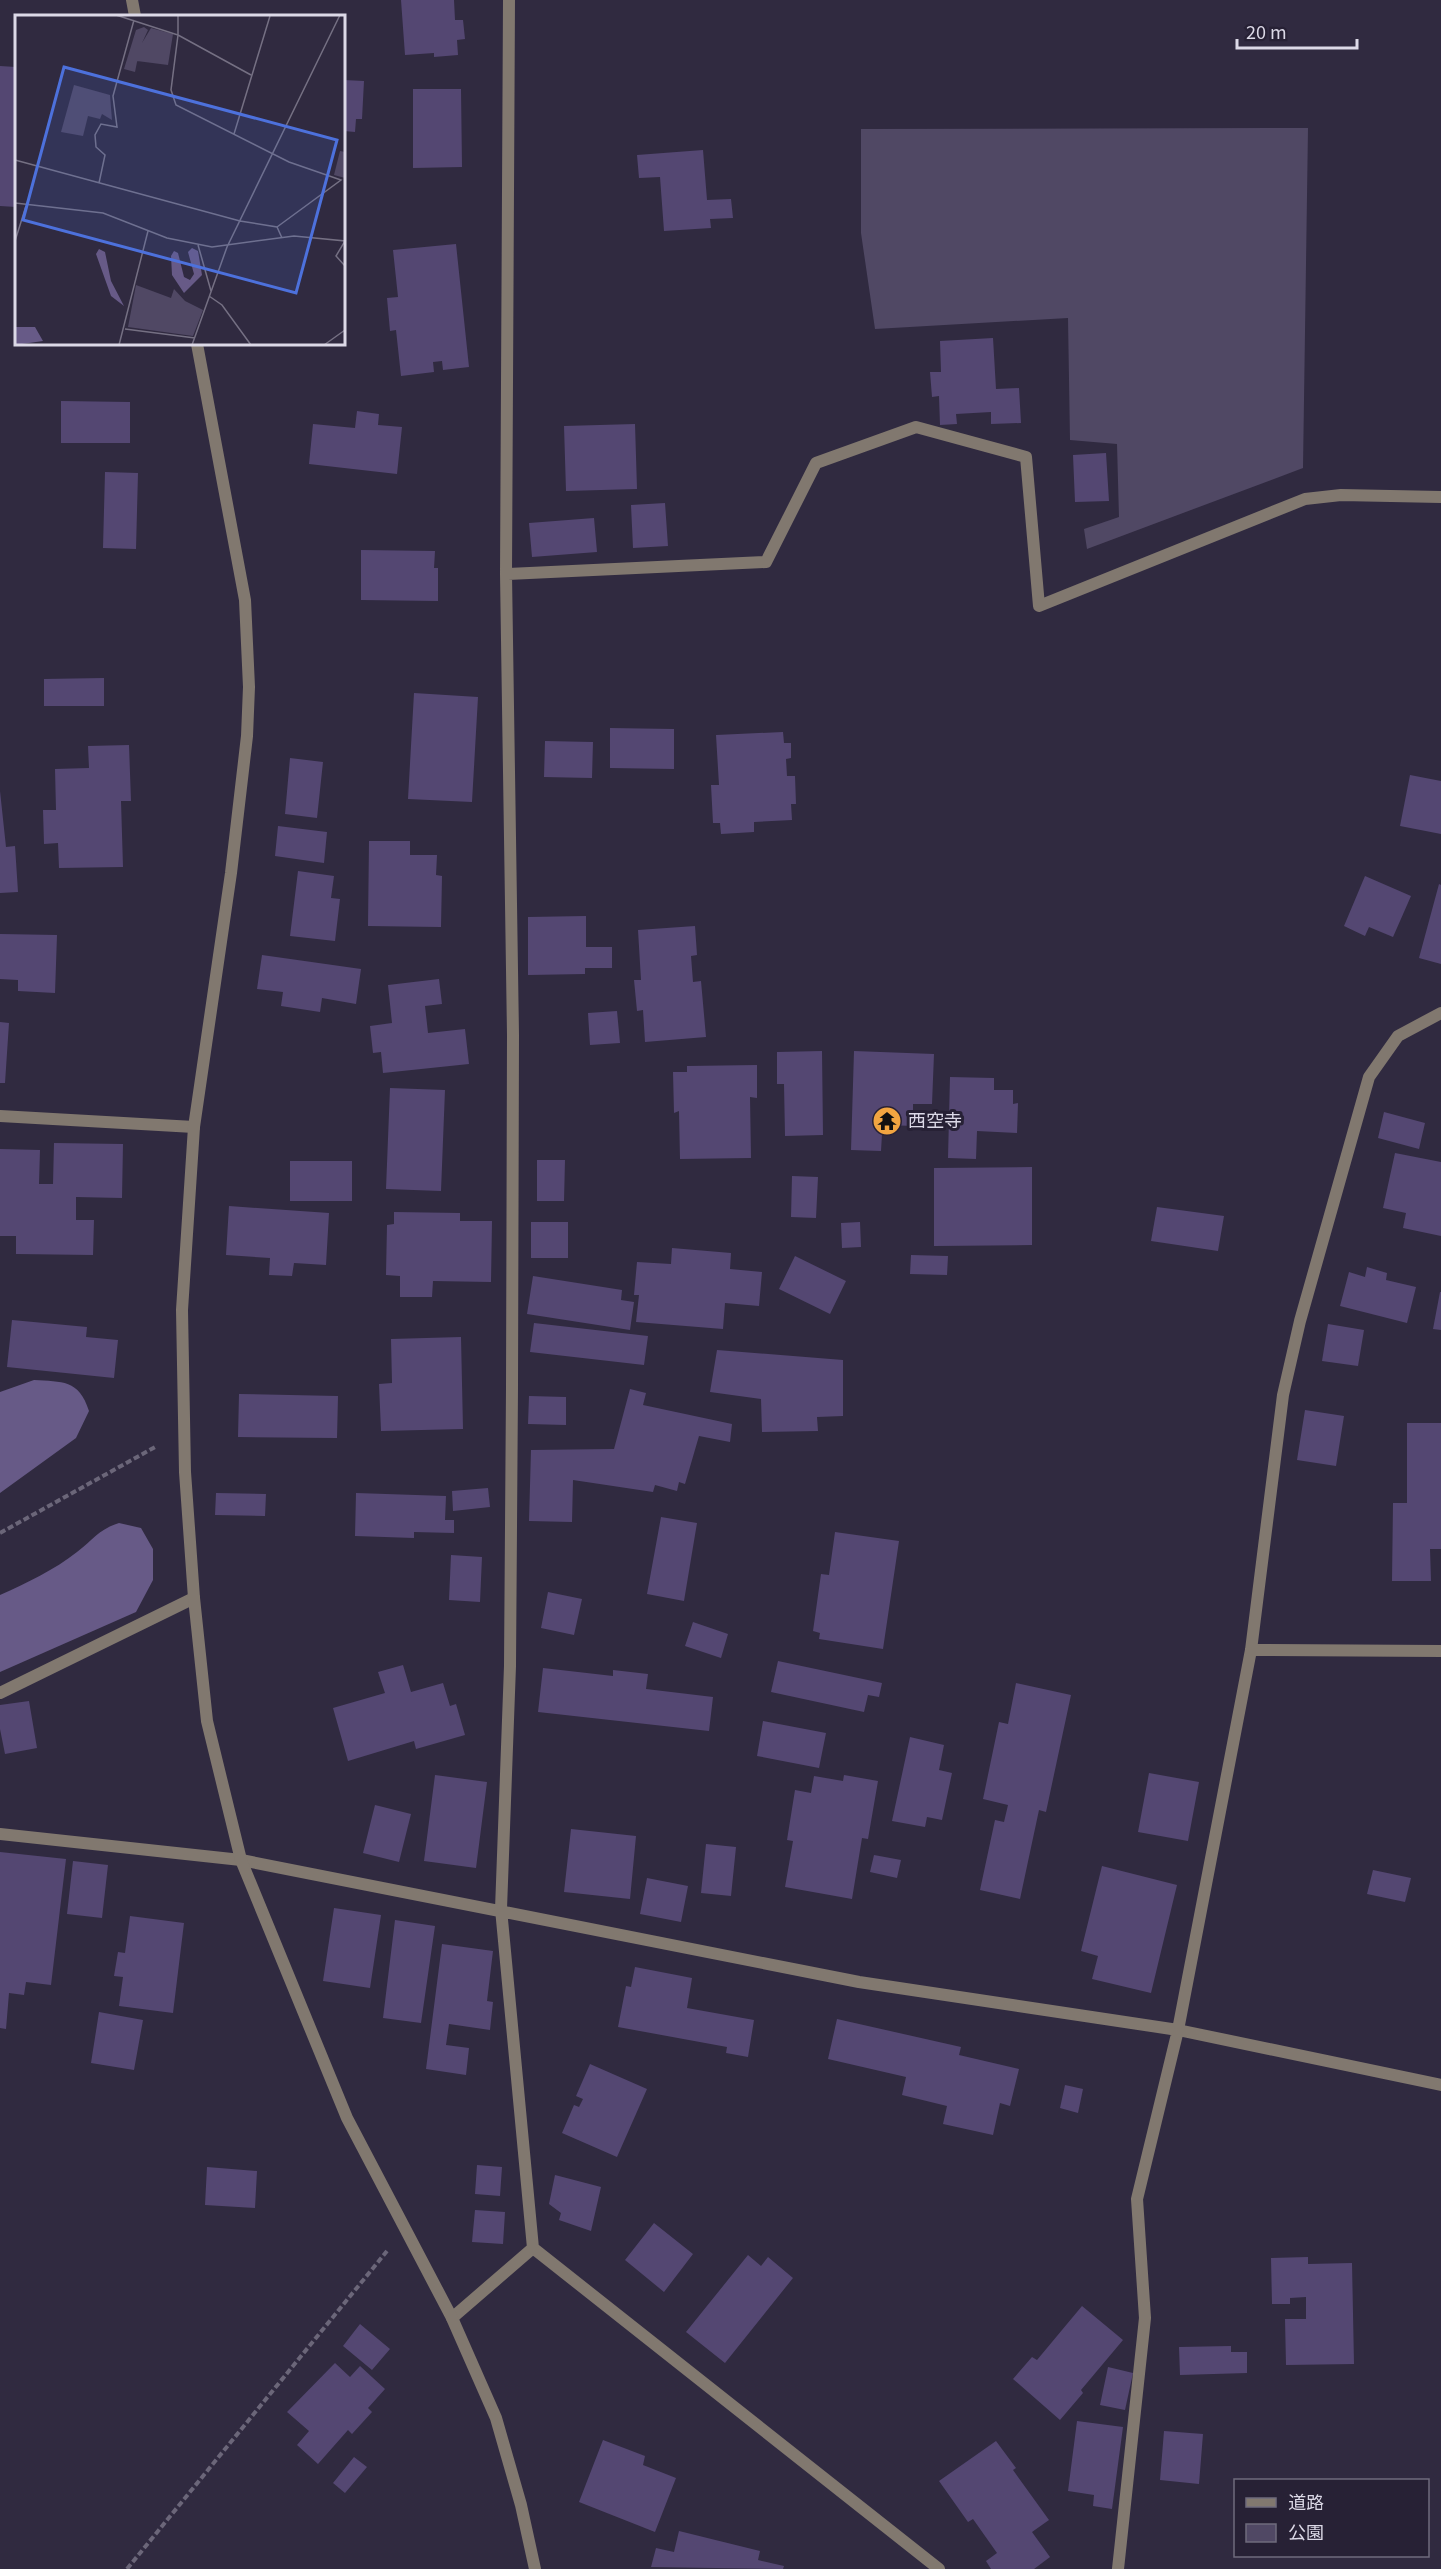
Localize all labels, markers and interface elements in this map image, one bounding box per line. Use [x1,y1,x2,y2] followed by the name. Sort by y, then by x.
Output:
[1237,12,1357,50] scale bar
[15,15,345,345] inset map
[1246,18,1287,44] text: 20 m
[871,1105,903,1137] temple icon: 西空寺
[908,1106,962,1132] place label: 西空寺
[1234,2479,1429,2557] legend
[1288,2488,1324,2514] text: 道路
[1288,2518,1324,2544] text: 公園

